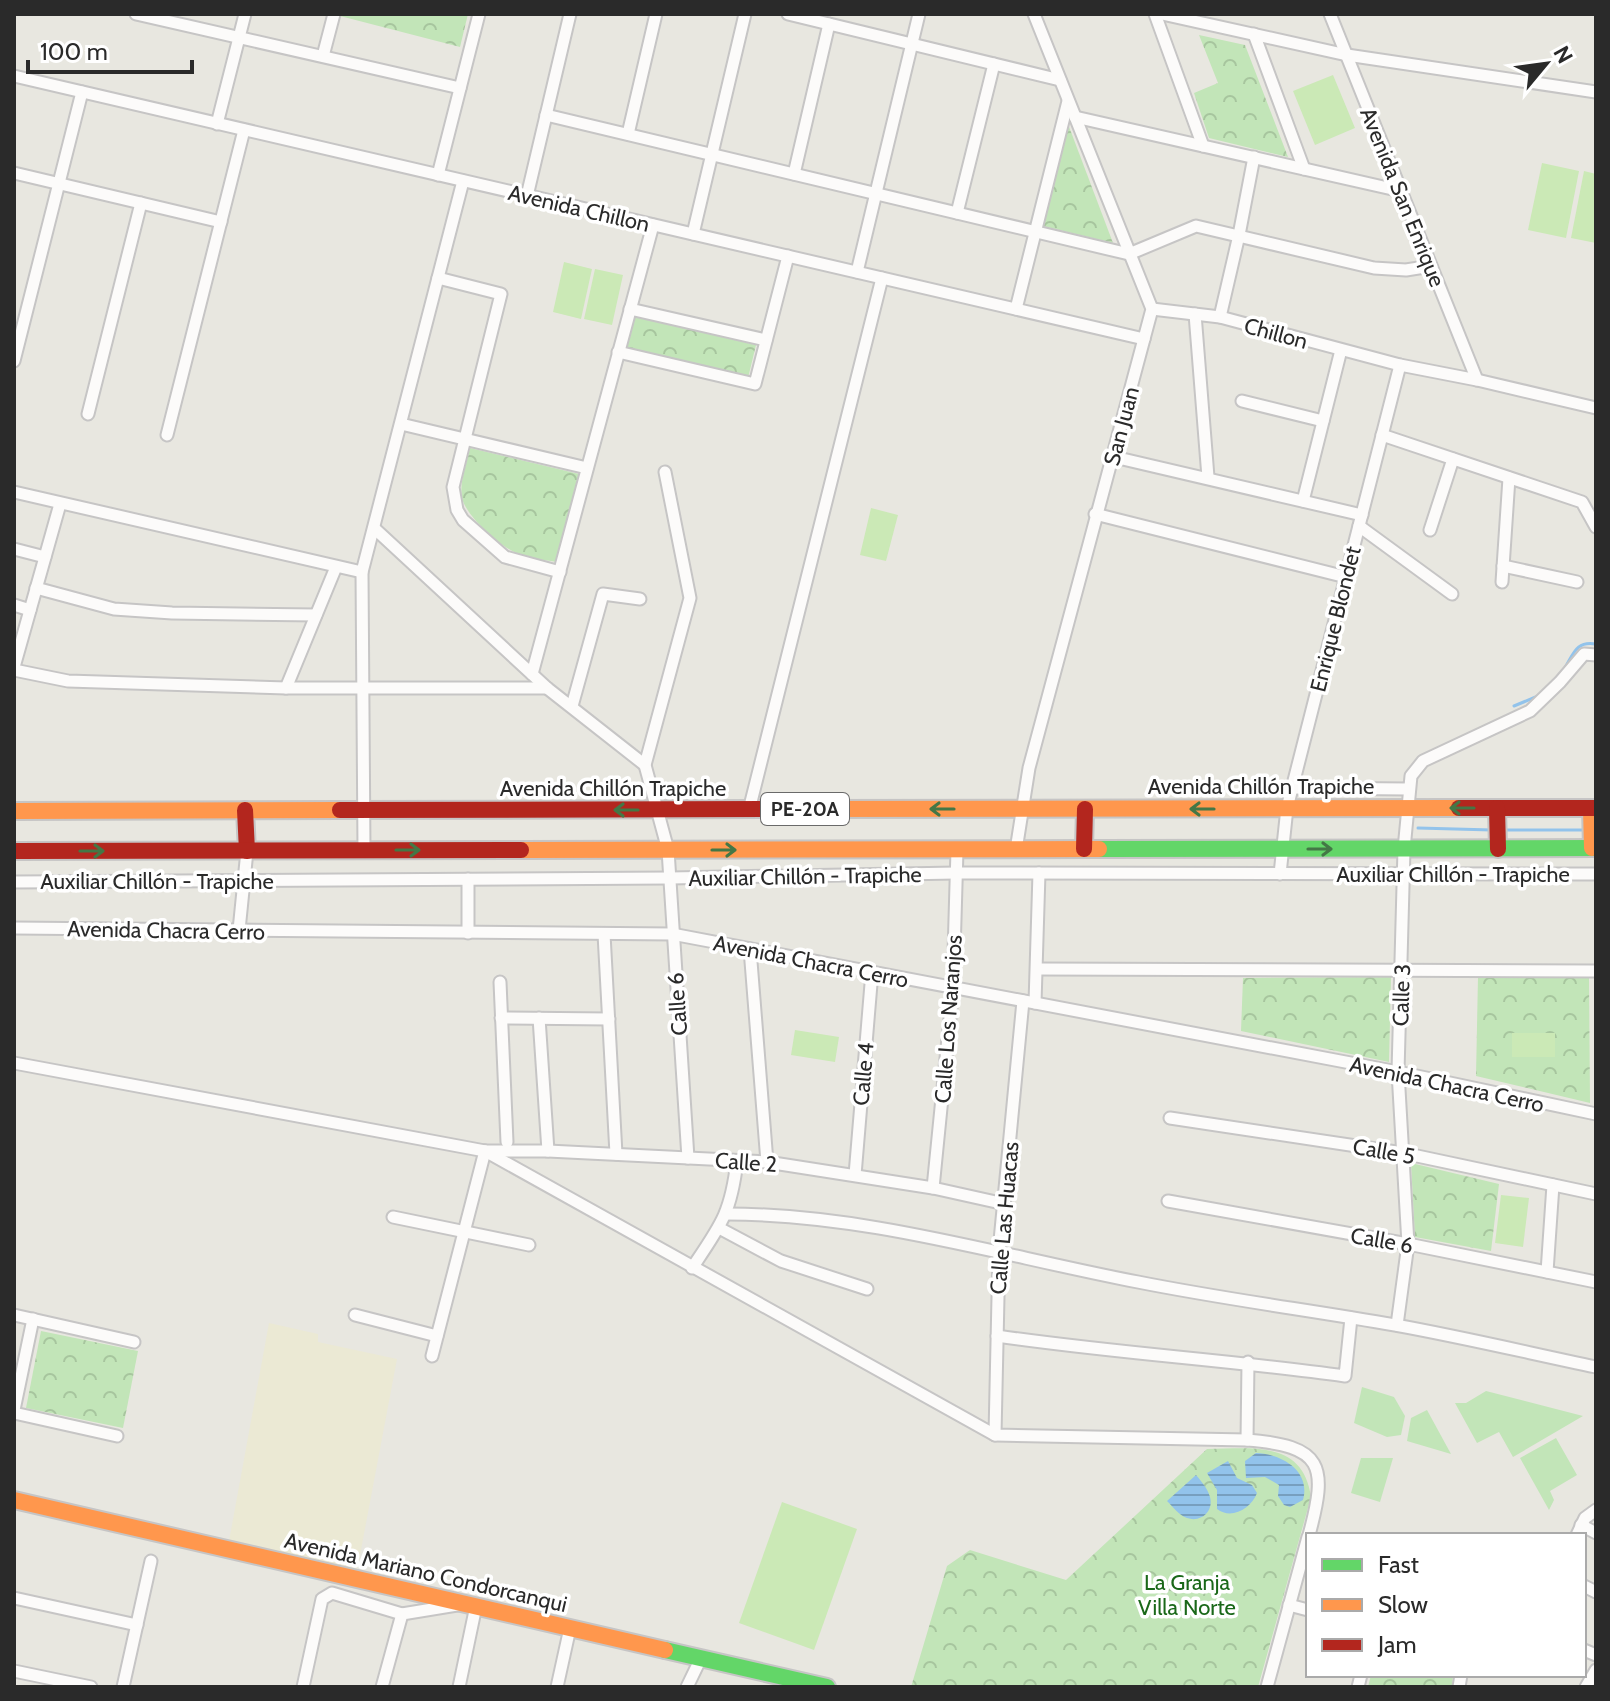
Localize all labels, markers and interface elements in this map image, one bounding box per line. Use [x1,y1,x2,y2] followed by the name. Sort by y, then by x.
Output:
[28,24,192,74] scale bar
[1506,24,1586,104] north arrow
[40,37,108,66] text: 100 m
[1547,41,1579,68] text: N
[1354,104,1451,291] street label: Avenida San Enrique
[506,179,652,238] street label: Avenida Chillon
[1241,312,1311,355] street label: Chillon
[1098,384,1145,468] street label: San Juan
[1304,543,1367,695] street label: Enrique Blondet
[1148,773,1374,800] street label: Avenida Chillón Trapiche
[500,775,726,802] street label: Avenida Chillón Trapiche
[761,793,849,825] road number: PE-20A
[1449,800,1476,816] one-way arrow
[929,801,956,817] one-way arrow
[1189,801,1216,816] one-way arrow
[613,802,640,818] one-way arrow
[1306,841,1333,857] one-way arrow
[394,842,421,858] one-way arrow
[710,842,737,858] one-way arrow
[78,843,105,859] one-way arrow
[688,861,922,892] street label: Auxiliar Chillón - Trapiche
[1336,861,1570,888] street label: Auxiliar Chillón - Trapiche
[40,868,274,895] street label: Auxiliar Chillón - Trapiche
[67,915,265,946] street label: Avenida Chacra Cerro
[711,929,911,994] street label: Avenida Chacra Cerro
[929,934,968,1104] street label: Calle Los Naranjos
[1387,963,1416,1027] street label: Calle 3
[662,972,693,1036] street label: Calle 6
[847,1041,880,1107] street label: Calle 4
[1347,1051,1547,1118] street label: Avenida Chacra Cerro
[1351,1133,1417,1170] street label: Calle 5
[984,1141,1025,1296] street label: Calle Las Huacas
[714,1147,778,1178] street label: Calle 2
[1348,1222,1415,1259] street label: Calle 6
[282,1527,570,1618] street label: Avenida Mariano Condorcanqui
[1306,1533,1586,1677] legend
[1378,1550,1419,1579] text: Fast
[1138,1569,1236,1621] park label: La Granja Villa Norte
[1378,1590,1428,1619] text: Slow
[1377,1630,1416,1659] text: Jam

